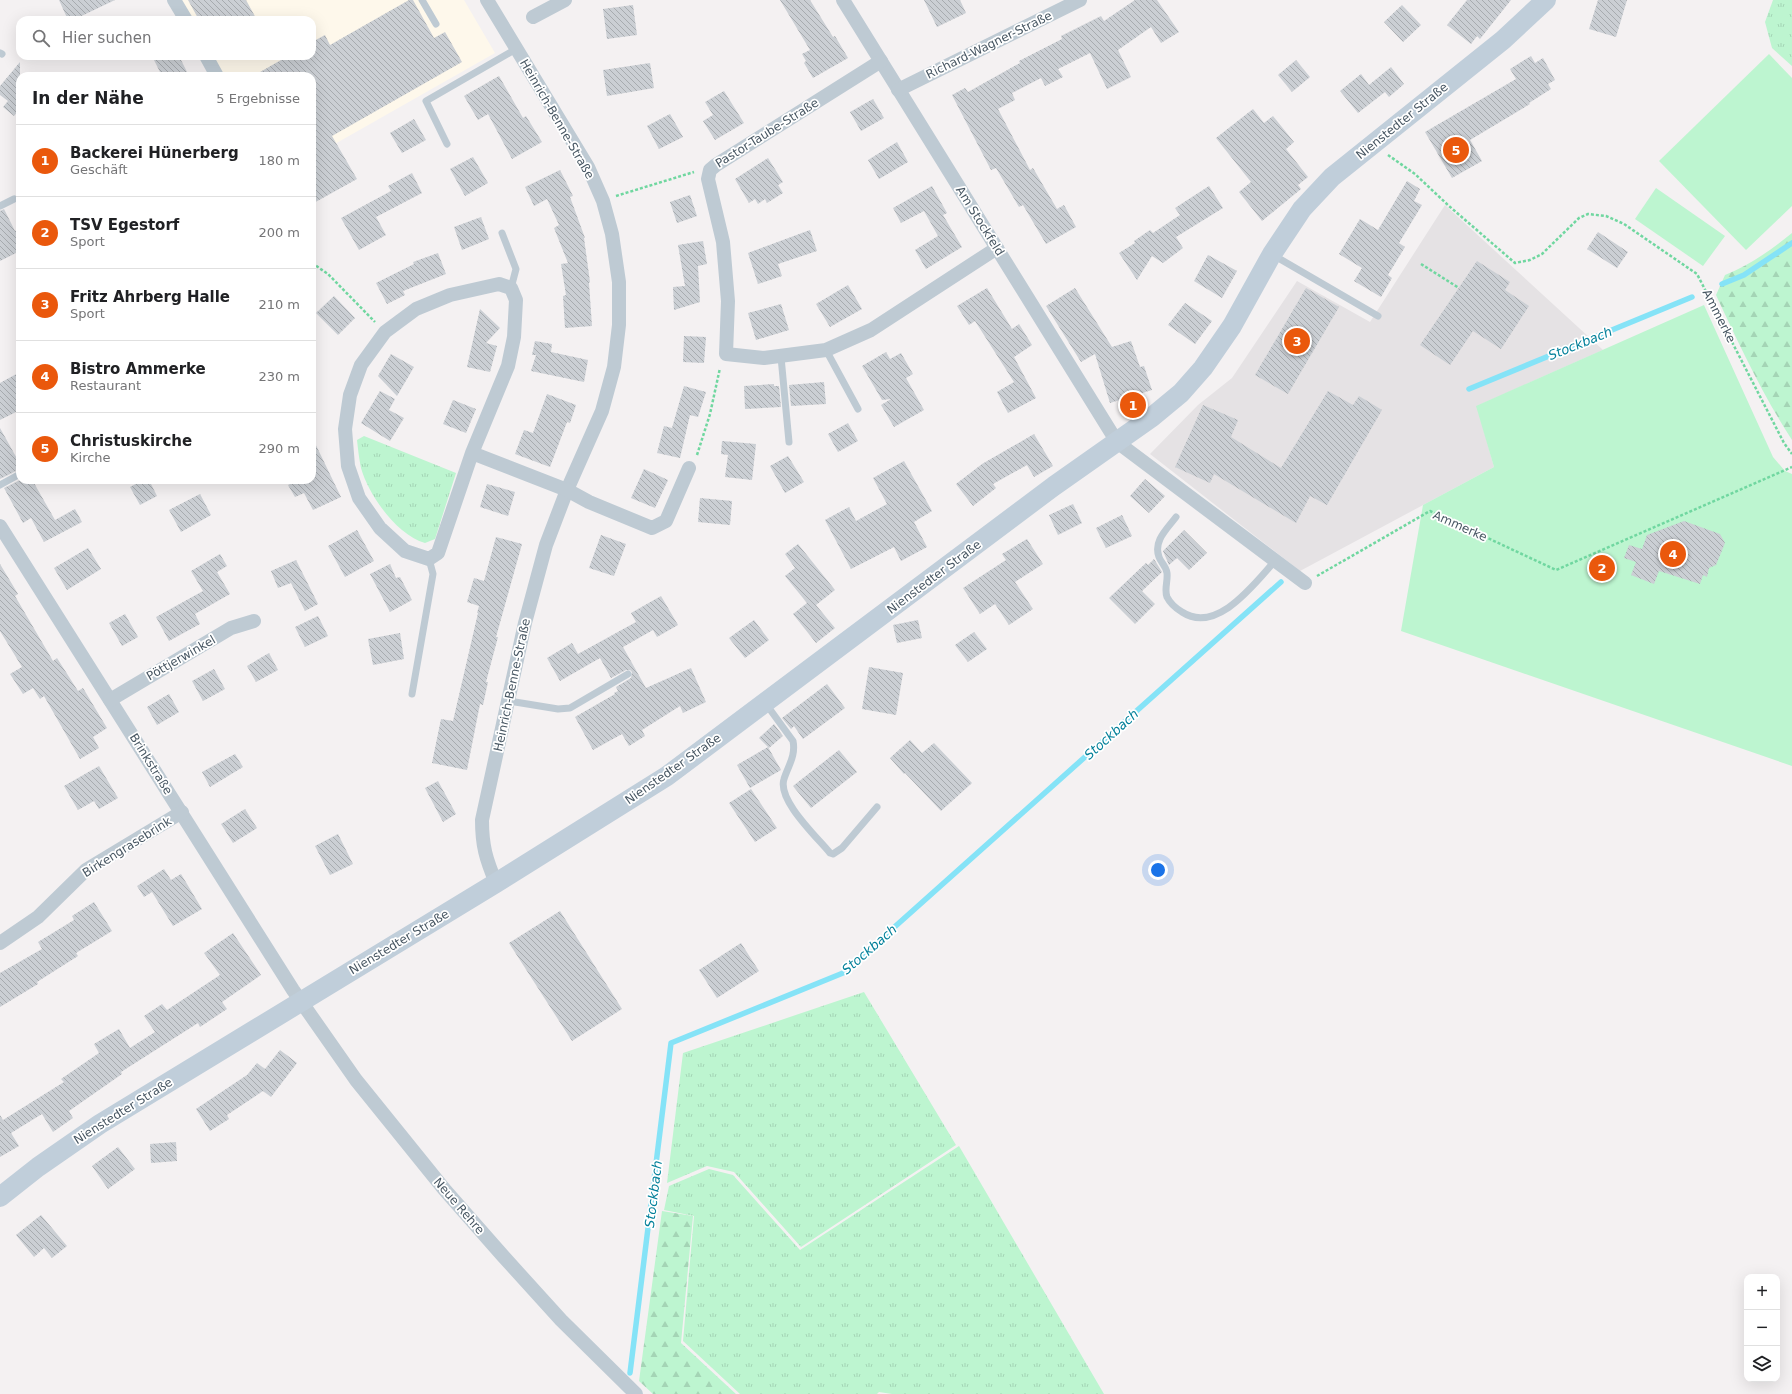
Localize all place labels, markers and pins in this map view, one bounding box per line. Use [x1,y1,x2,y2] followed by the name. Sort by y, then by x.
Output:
[1443,135,1469,165] pin: 5
[1284,326,1310,356] pin: 3
[1120,390,1146,420] pin: 1
[1660,539,1686,569] pin: 4
[1589,553,1615,583] pin: 2

